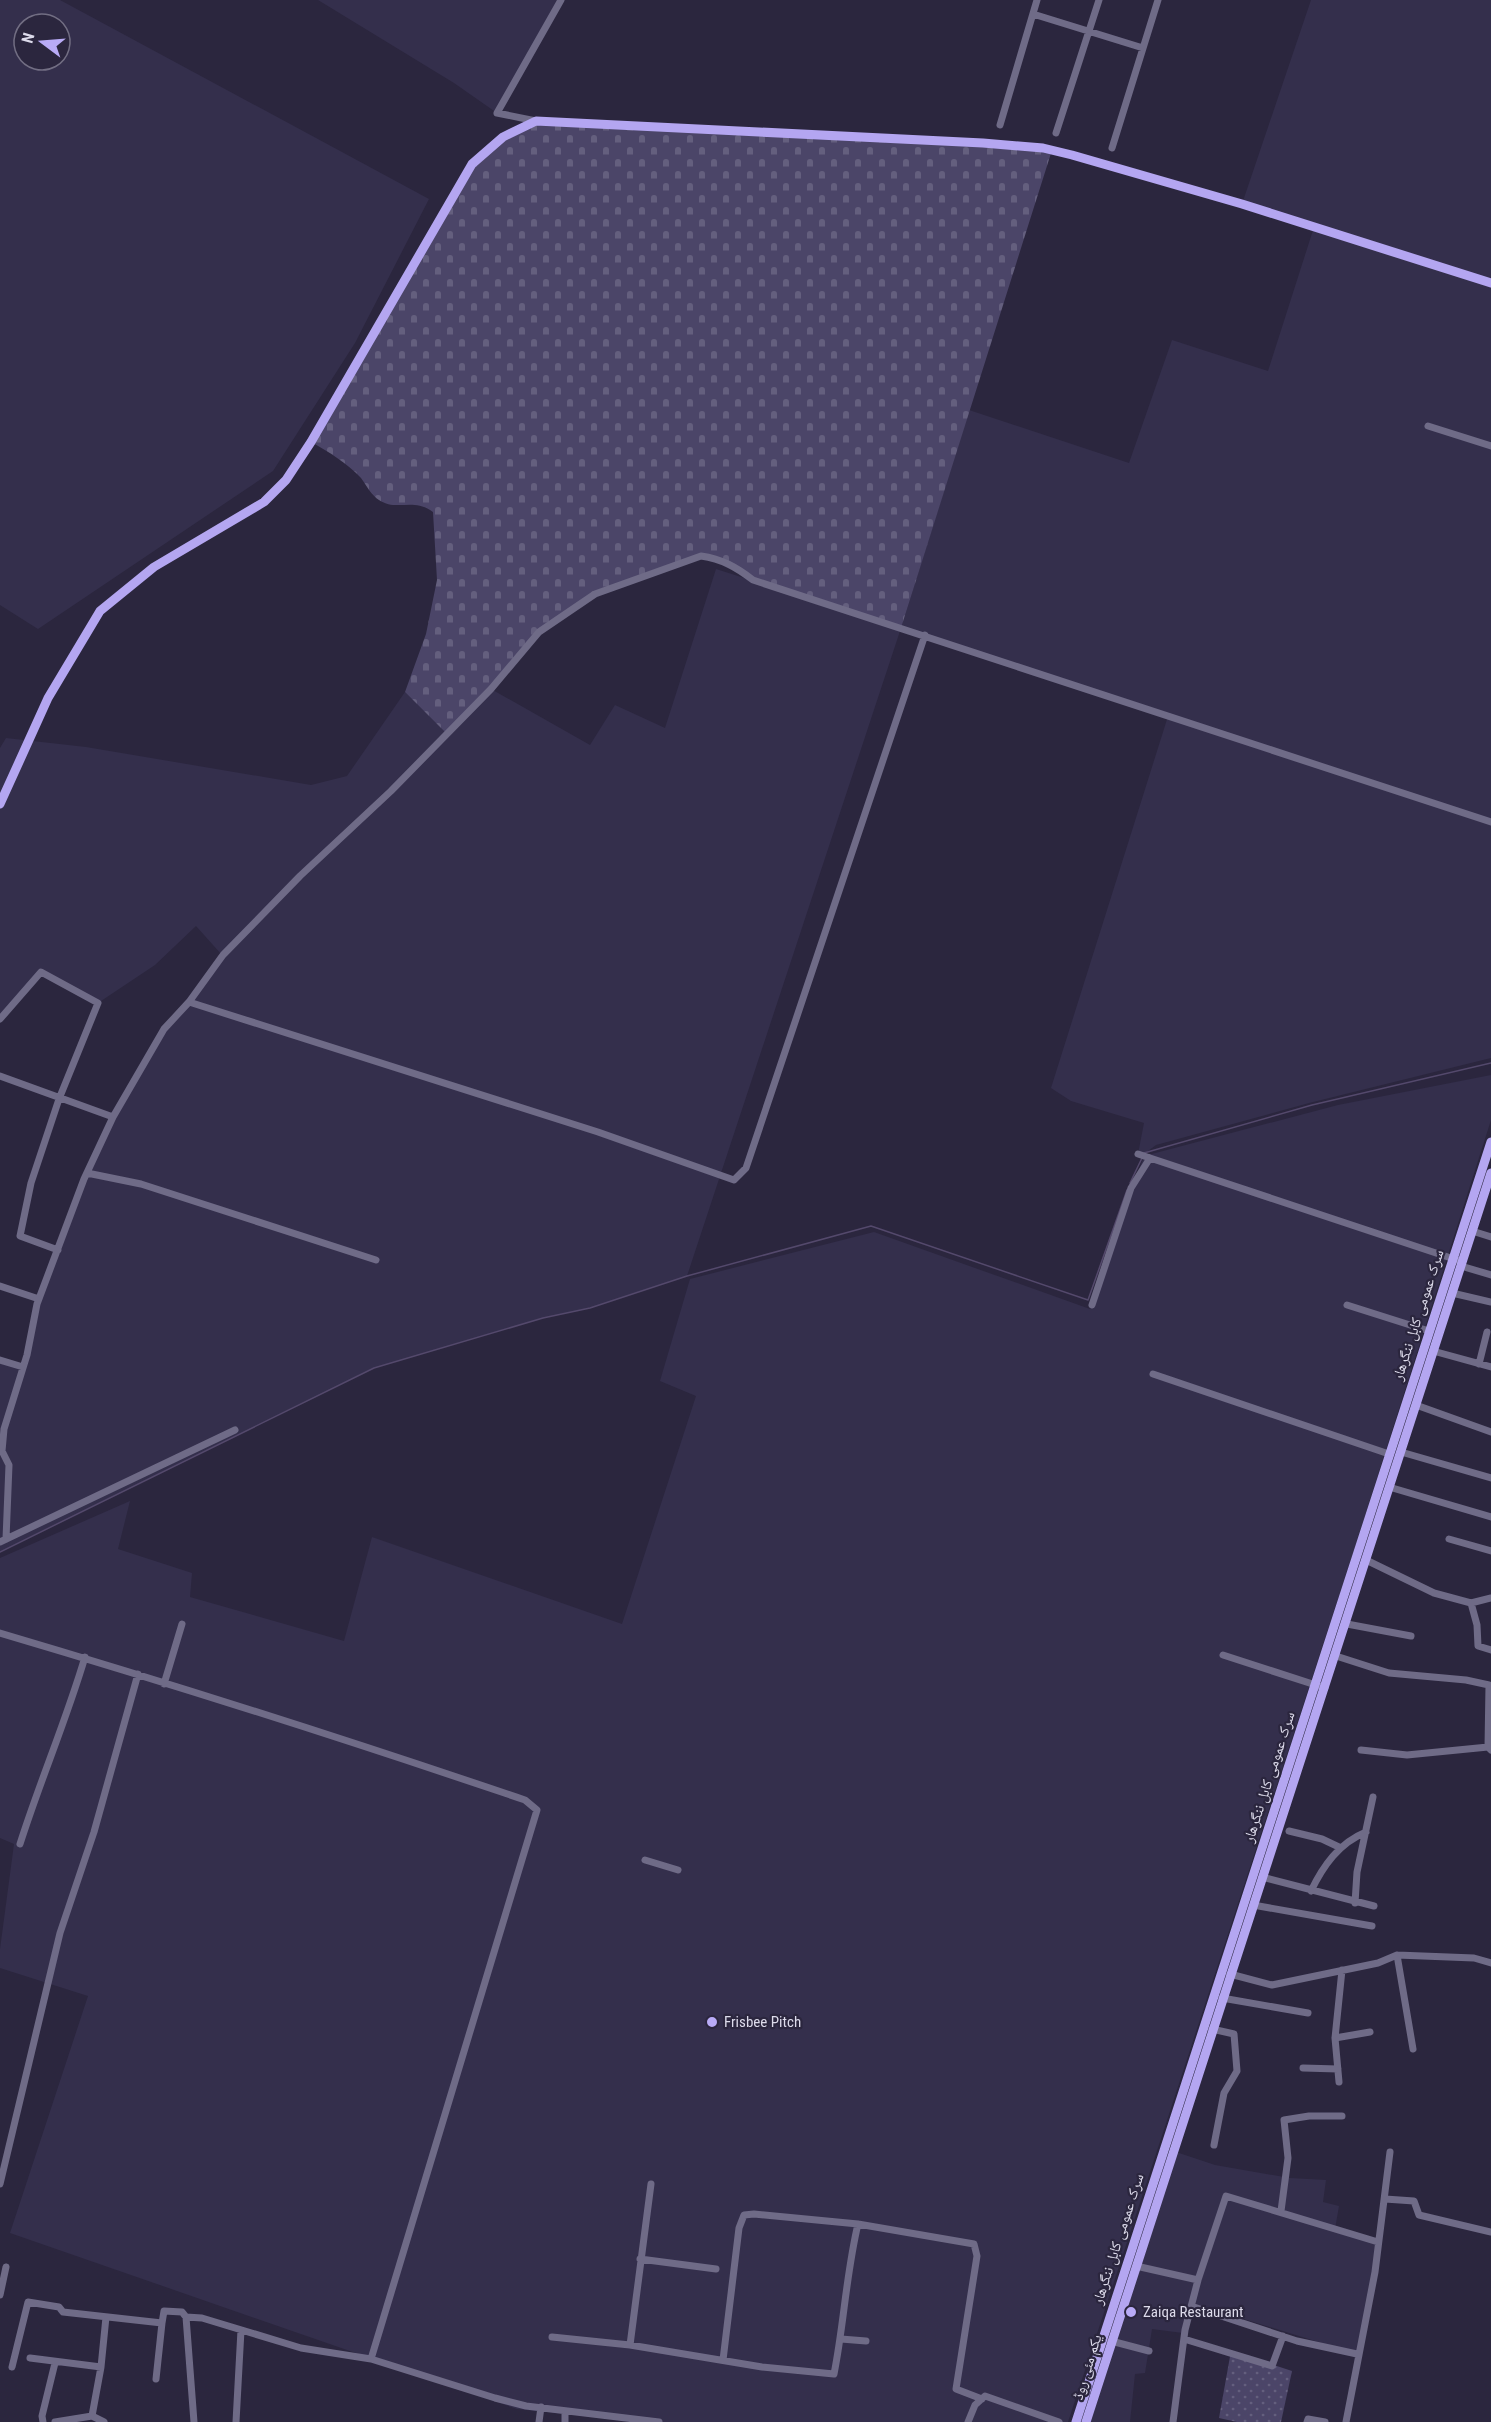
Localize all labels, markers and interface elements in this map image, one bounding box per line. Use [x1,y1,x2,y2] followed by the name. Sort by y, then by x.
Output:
[12,12,72,72] north arrow
[18,31,39,45] text: N
[1388,1247,1449,1384] street label: سرک عمومی کابل ننگرهار
[1239,1709,1300,1846] street label: سرک عمومی کابل ننگرهار
[724,2013,801,2031] place label: Frisbee Pitch
[705,2015,719,2029] marker: Frisbee Pitch
[1088,2171,1149,2308] street label: سرک عمومی کابل ننگرهار
[1143,2303,1243,2321] place label: Zaiqa Restaurant
[1124,2305,1138,2319] marker: Zaiqa Restaurant
[1069,2332,1107,2402] street label: یکم مئی روڈ

